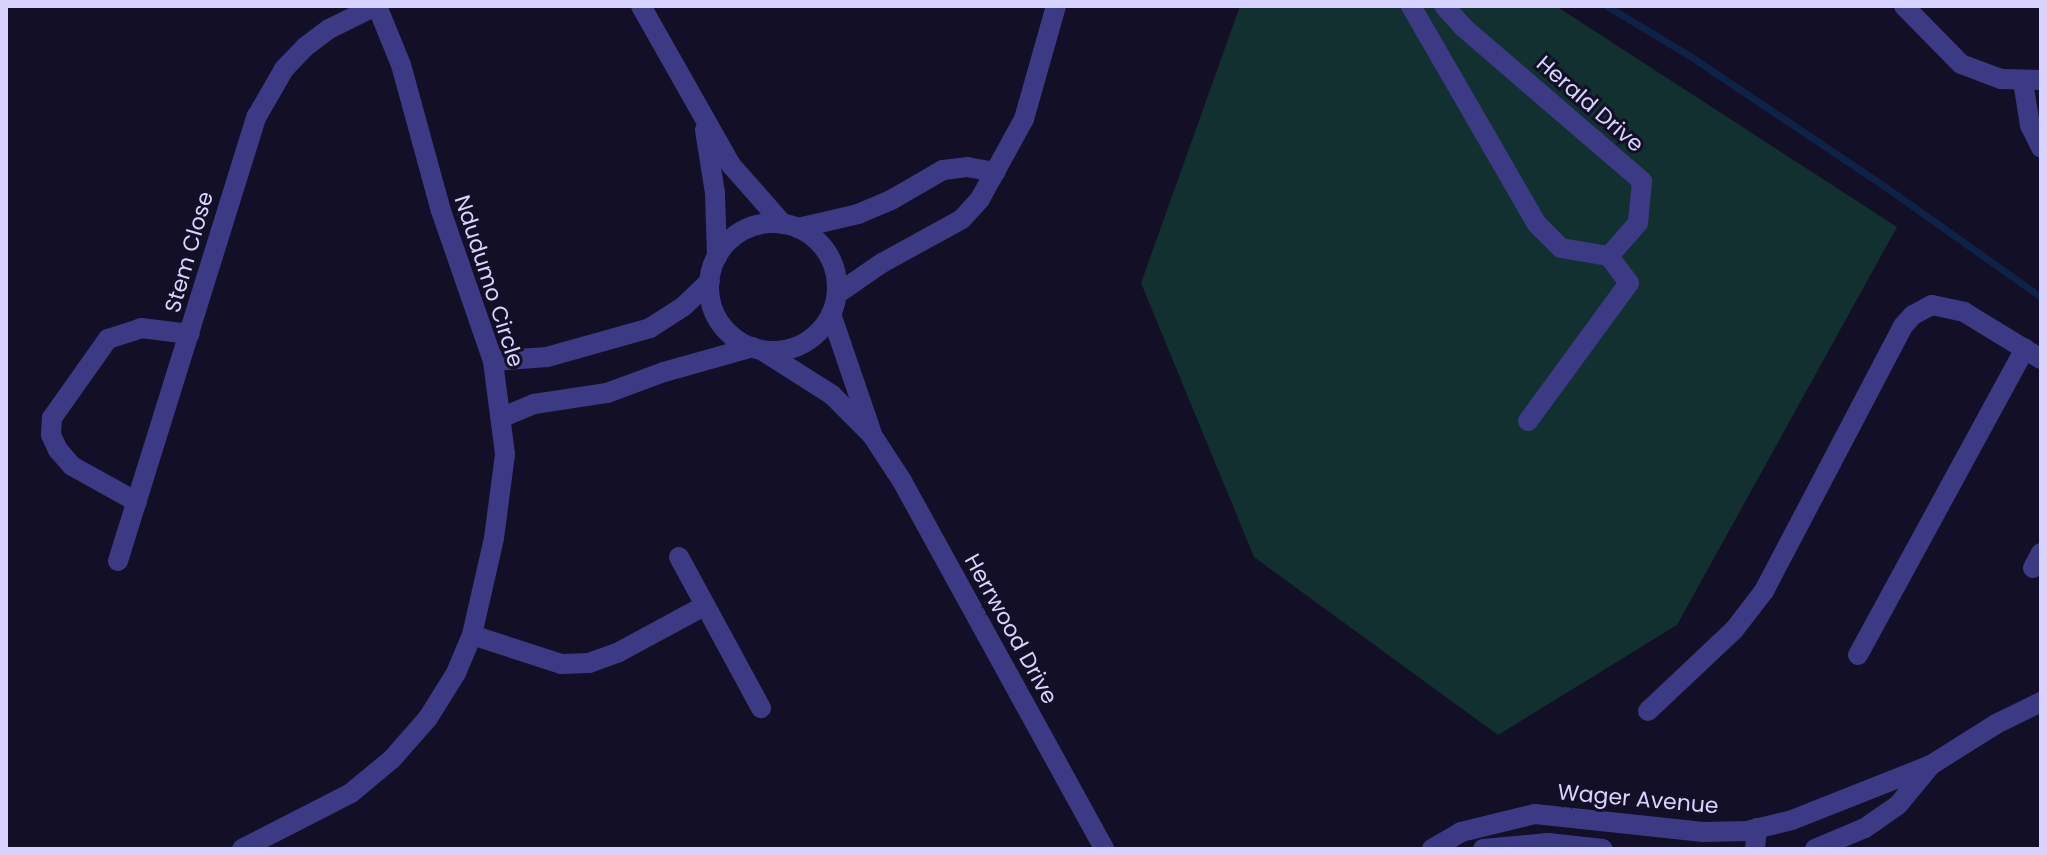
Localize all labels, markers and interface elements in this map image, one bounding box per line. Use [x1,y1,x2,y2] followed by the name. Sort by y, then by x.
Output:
[1531,50,1649,158] street label: Herald Drive
[159,188,219,316] street label: Stem Close
[449,192,529,370] street label: Ndudumo Circle
[959,549,1063,709] street label: Herrwood Drive
[1556,779,1720,819] street label: Wager Avenue

